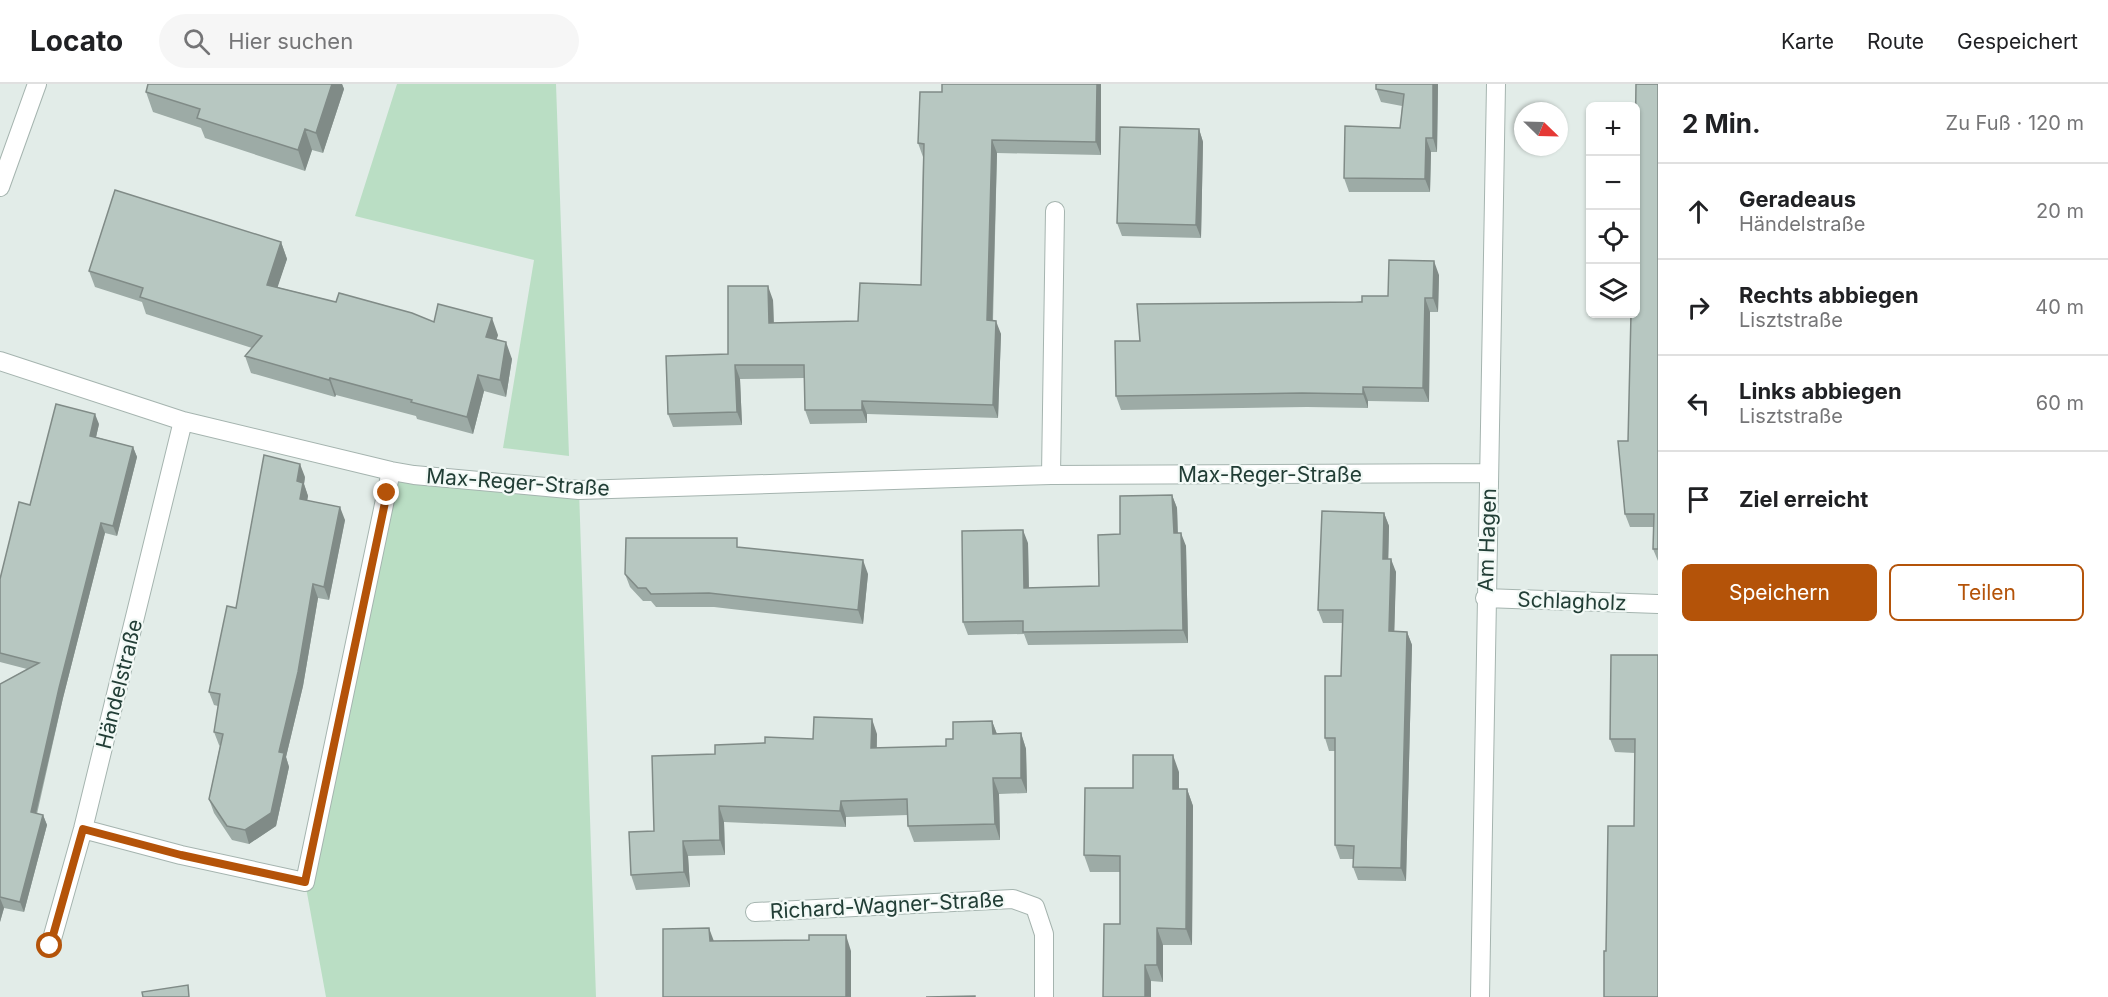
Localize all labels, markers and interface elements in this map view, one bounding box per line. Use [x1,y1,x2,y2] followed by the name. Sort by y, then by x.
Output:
[159,14,579,68] search box
[30,24,123,58] text: Locato
[180,25,213,58] icon: search
[228,28,353,54] text: Hier suchen
[1781,29,1834,54] text: Karte
[1867,29,1924,54] text: Route
[1957,29,2078,54] text: Gespeichert
[1514,102,1568,156] north arrow
[1586,102,1640,318] map controls
[1586,102,1640,156] button: +
[1682,108,1761,139] text: 2 Min.
[1946,111,2084,135] text: Zu Fuß · 120 m
[1586,156,1640,210] button: −
[1739,186,1856,212] text: Geradeaus
[1682,195,1715,228] icon: ahead
[2036,199,2084,223] text: 20 m
[1586,210,1640,264] button: locate
[1739,212,1866,236] text: Händelstraße
[1586,264,1640,318] button: layers
[1739,282,1919,308] text: Rechts abbiegen
[1682,291,1715,324] icon: right
[2035,295,2084,319] text: 40 m
[1739,308,1843,332] text: Lisztstraße
[1739,378,1902,404] text: Links abbiegen
[1682,387,1715,420] icon: left
[2036,391,2084,415] text: 60 m
[1739,404,1843,428] text: Lisztstraße
[1178,462,1362,487] street label: Max-Reger-Straße
[425,463,611,501] street label: Max-Reger-Straße
[373,479,399,505] route end
[1682,483,1715,516] icon: arrive
[1739,486,1868,512] text: Ziel erreicht
[1473,488,1501,592] street label: Am Hagen
[1682,564,1877,621] button: Speichern
[1889,564,2084,621] button: Teilen
[1517,587,1627,615] street label: Schlagholz
[91,617,147,751] street label: Händelstraße
[769,886,1005,924] street label: Richard-Wagner-Straße
[36,932,62,958] route start

